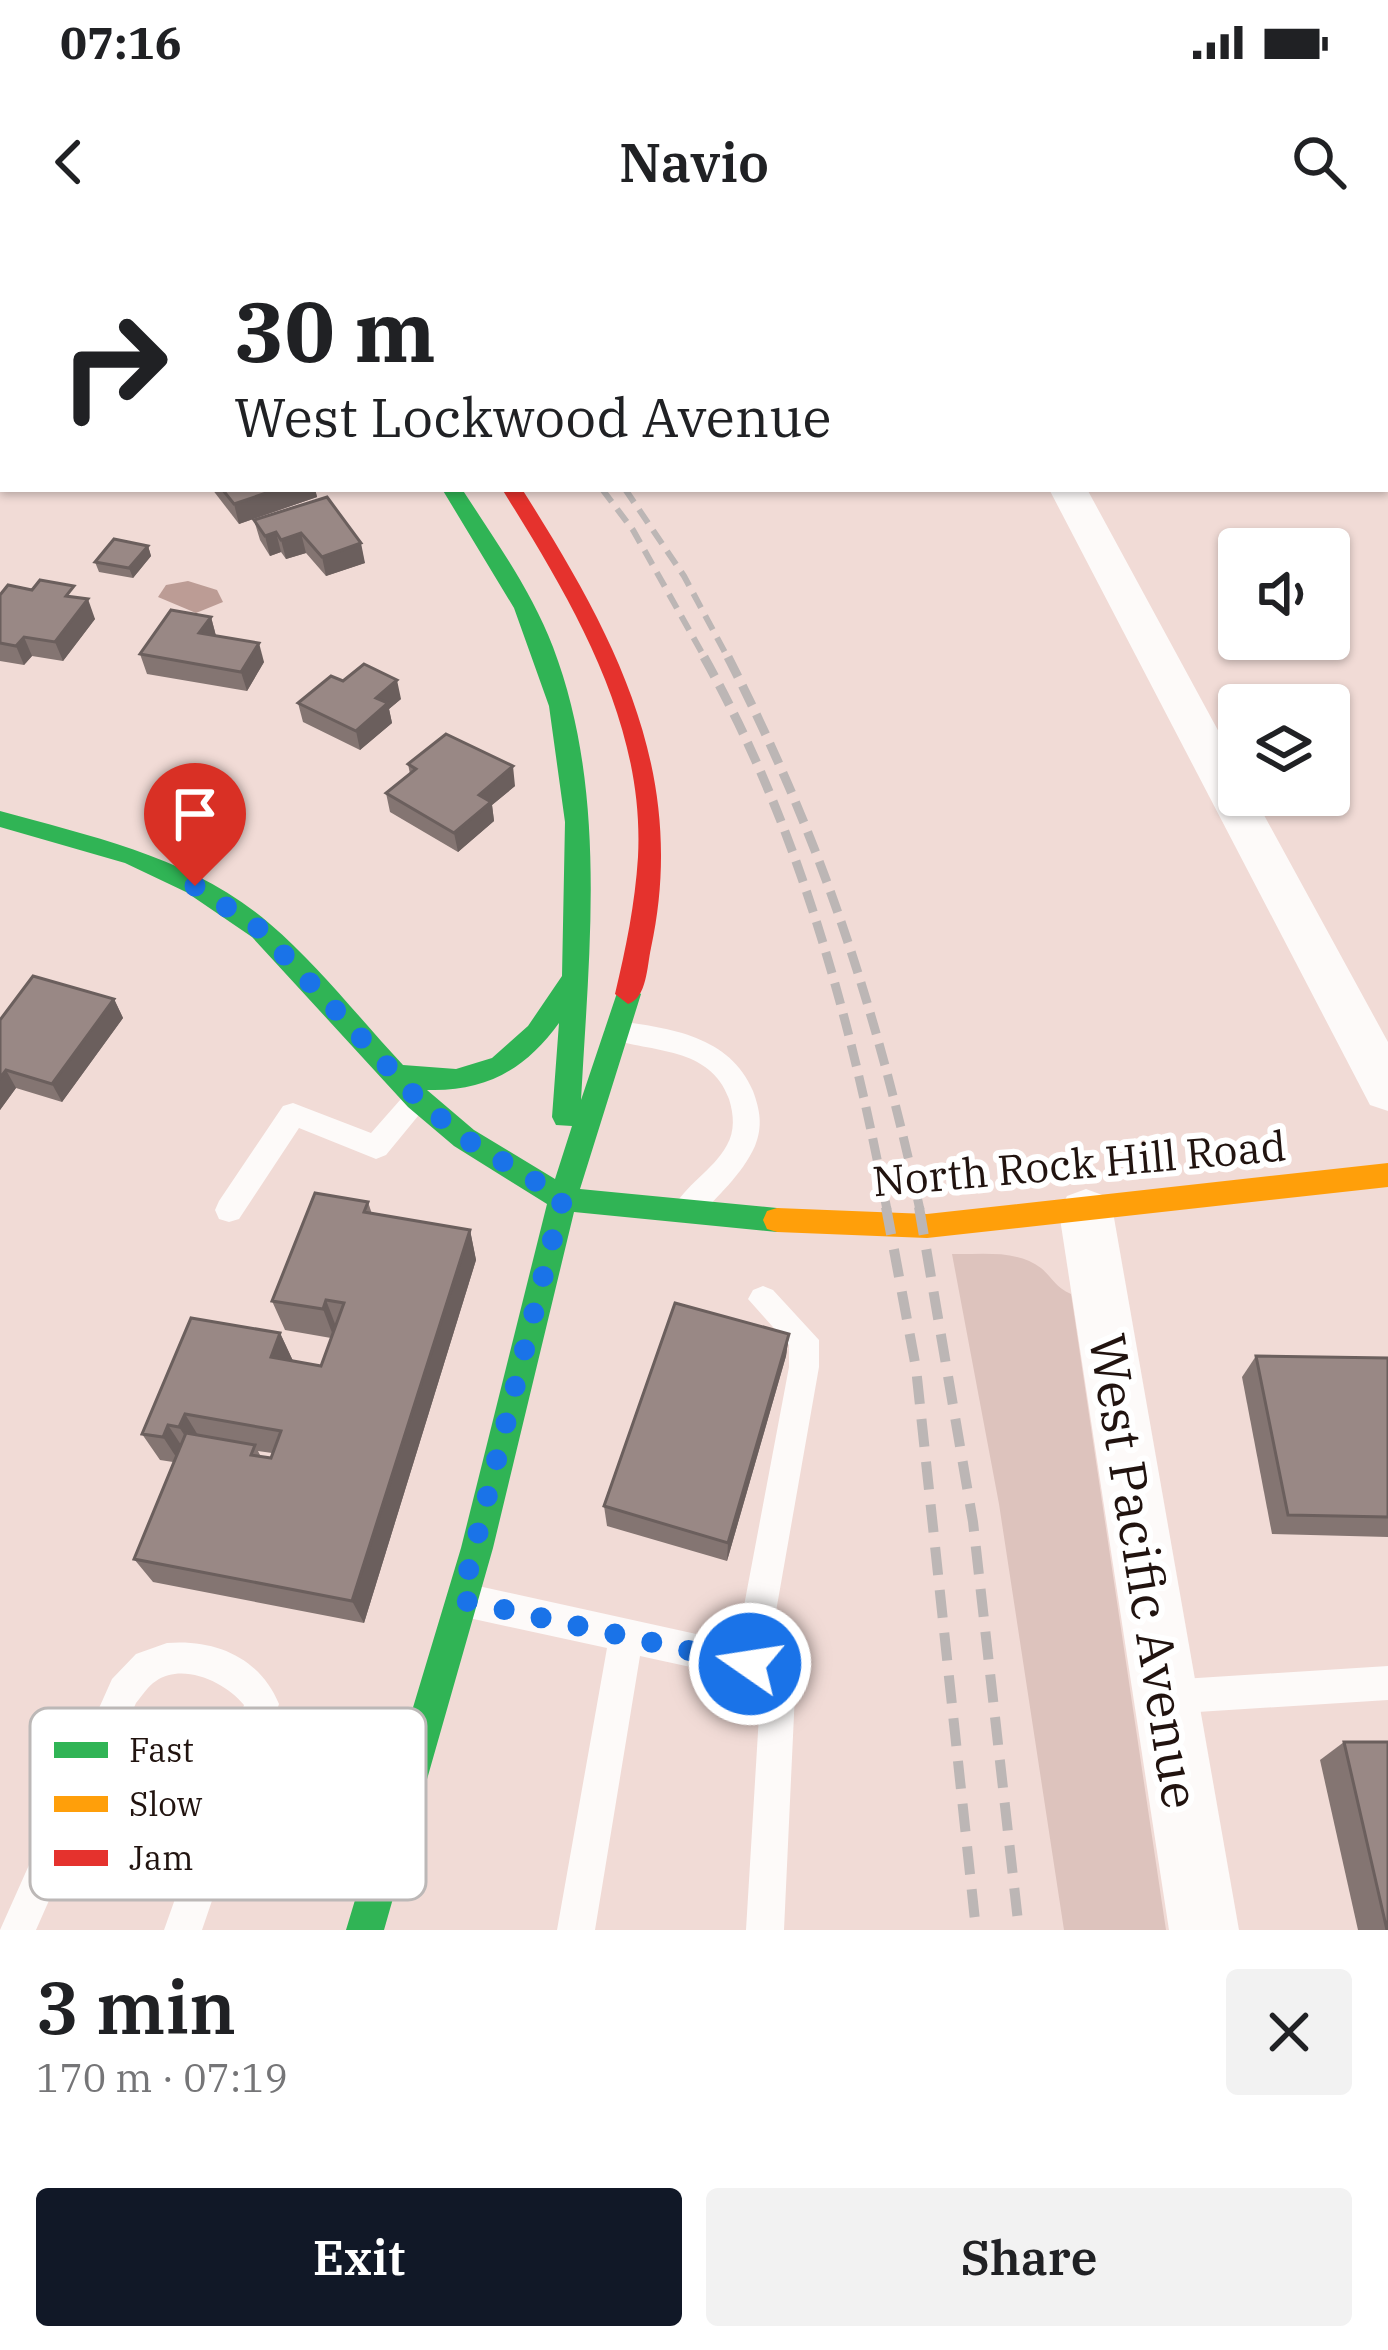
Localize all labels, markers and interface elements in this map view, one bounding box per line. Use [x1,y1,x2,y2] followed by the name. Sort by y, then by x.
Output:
[60,13,182,71] text: 07:16
[619,127,769,197] text: Navio
[36,129,102,195] icon: back
[1286,129,1352,195] icon: search
[234,276,436,385] text: 30 m
[36,288,192,444] icon: right
[234,382,832,452] text: West Lockwood Avenue
[1218,528,1350,816] map controls
[1218,528,1350,660] button: sound
[1218,684,1350,816] button: layers
[144,763,246,886] pin
[162,781,228,847] icon: arrive
[870,1118,1288,1208] street label: North Rock Hill Road
[1075,1329,1215,1813] street label: West Pacific Avenue
[687,1601,813,1727] position arrow
[30,1708,426,1900] legend
[129,1728,194,1771] text: Fast
[129,1782,203,1825] text: Slow
[129,1836,193,1879] text: Jam
[36,1960,236,2054] text: 3 min
[1226,1969,1352,2095] button: close
[36,2052,288,2103] text: 170 m · 07:19
[36,2188,682,2326] button: Exit
[706,2188,1352,2326] button: Share

